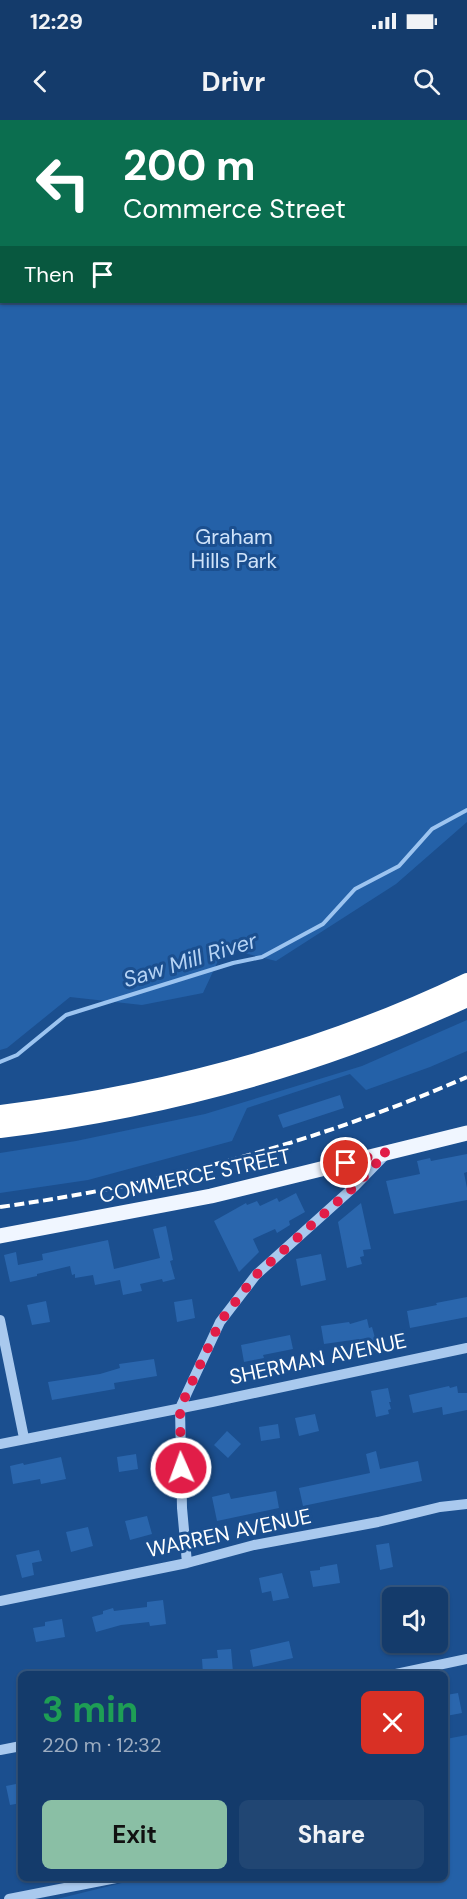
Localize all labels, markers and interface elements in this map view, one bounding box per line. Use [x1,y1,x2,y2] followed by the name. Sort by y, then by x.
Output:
[30,7,83,36] text: 12:29
[202,64,265,99] text: Drivr
[24,65,57,98] icon: back
[410,65,443,98] icon: search
[123,138,256,193] text: 200 m
[24,144,102,222] icon: left
[123,191,346,226] text: Commerce Street
[86,258,119,291] icon: arrive
[24,260,74,289] text: Then
[191,523,278,575] park label: Graham Hills Park
[120,926,261,994] water label: Saw Mill River
[320,1137,371,1188] pin
[97,1142,294,1210] street label: COMMERCE STREET
[329,1146,362,1179] icon: arrive
[227,1327,409,1391] street label: SHERMAN AVENUE
[149,1436,213,1500] position arrow
[144,1502,314,1564] street label: WARREN AVENUE
[382,1587,448,1653] map controls
[382,1587,448,1653] button: sound
[42,1686,138,1733] text: 3 min
[361,1691,424,1754] button: close
[42,1732,161,1758] text: 220 m · 12:32
[42,1800,227,1869] button: Exit
[239,1800,424,1869] button: Share

